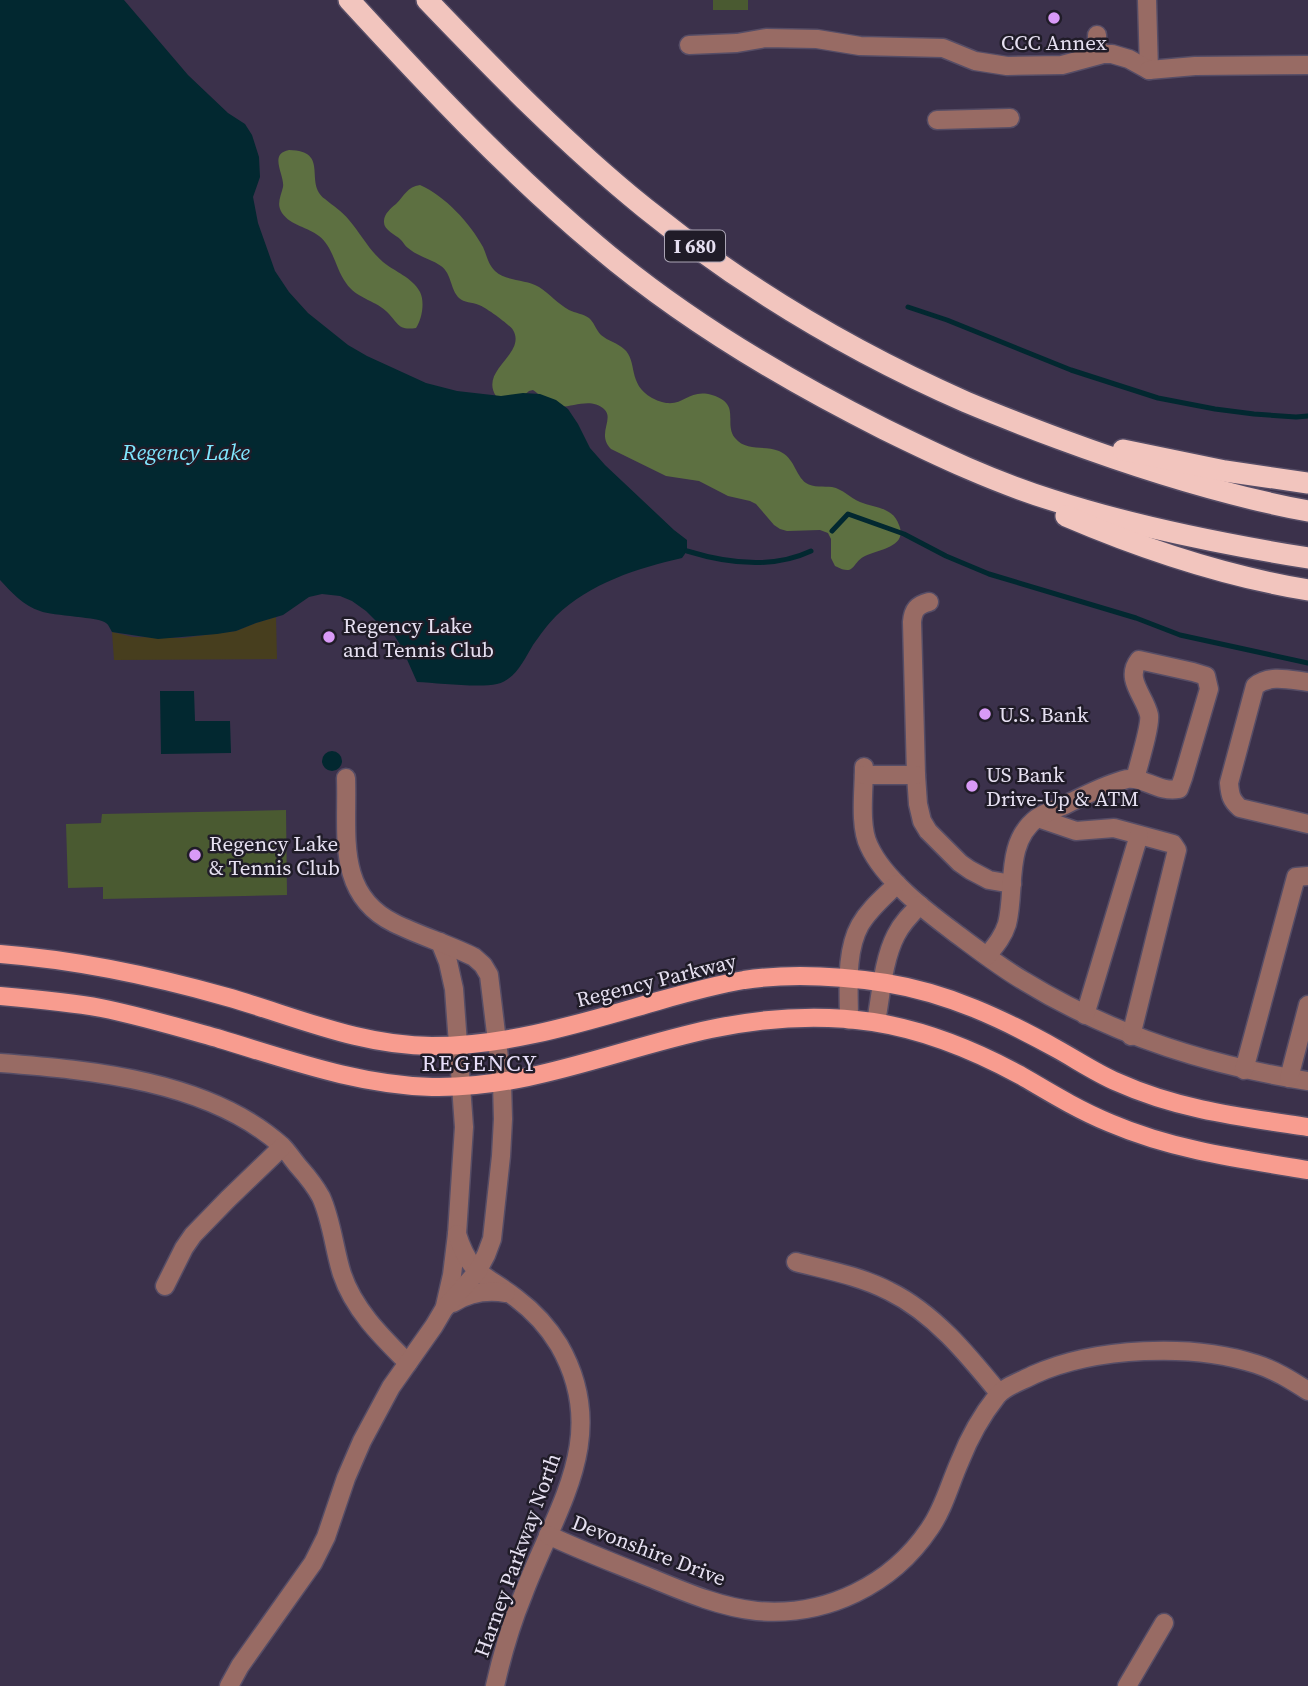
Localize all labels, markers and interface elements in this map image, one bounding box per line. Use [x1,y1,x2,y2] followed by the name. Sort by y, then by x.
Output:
[1046,10,1062,26] marker: CCC Annex
[1001,28,1107,57] place label: CCC Annex
[665,230,725,262] road number: I 680
[121,436,251,468] water label: Regency Lake
[343,611,494,664] place label: Regency Lake and Tennis Club
[321,629,337,645] marker: Regency Lake and Tennis Club
[999,700,1089,729] place label: U.S. Bank
[977,706,993,722] marker: U.S. Bank
[986,760,1139,813] place label: US Bank Drive-Up & ATM
[964,778,980,794] marker: US Bank Drive-Up & ATM
[209,829,340,882] place label: Regency Lake & Tennis Club
[187,847,203,863] marker: Regency Lake & Tennis Club
[573,946,739,1014] street label: Regency Parkway
[421,1047,539,1079] district label: REGENCY
[467,1449,567,1661] street label: Harney Parkway North
[568,1507,730,1593] street label: Devonshire Drive

